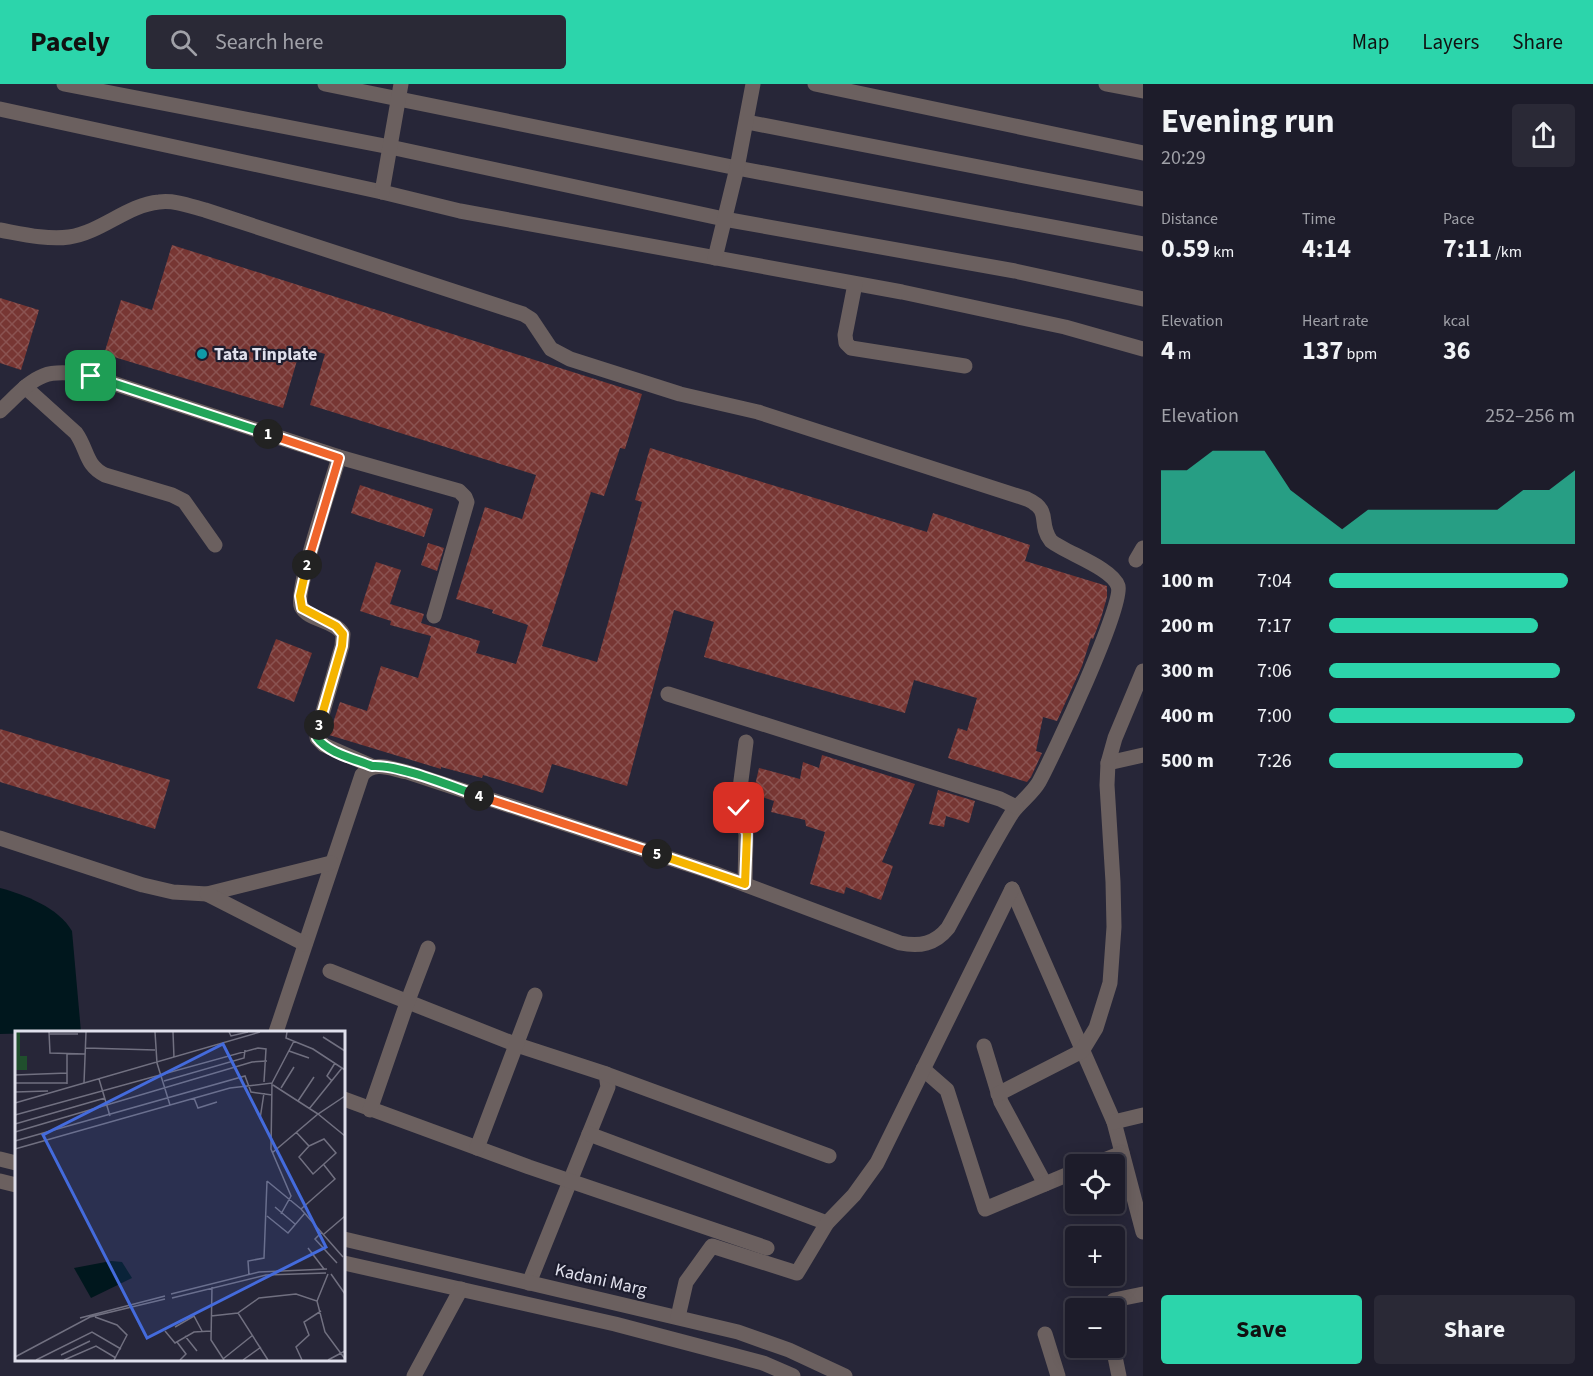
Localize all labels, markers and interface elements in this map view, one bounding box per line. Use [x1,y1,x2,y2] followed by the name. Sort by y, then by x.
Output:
[146,15,566,69] search box
[30,22,110,62] text: Pacely
[167,26,200,59] icon: search
[215,26,323,58] text: Search here
[1352,27,1389,57] text: Map
[1422,27,1479,57] text: Layers
[1512,27,1563,57] text: Share
[1161,98,1335,145] text: Evening run
[1512,104,1575,167] button: share
[1161,144,1206,172] text: 20:29
[1161,208,1218,230] text: Distance
[1302,208,1336,230] text: Time
[1443,208,1474,230] text: Pace
[1161,230,1210,267] text: 0.59
[1302,230,1351,267] text: 4:14
[1443,230,1492,267] text: 7:11
[1210,241,1234,263] text: km
[1492,241,1522,263] text: /km
[1161,310,1223,332] text: Elevation
[1302,310,1369,332] text: Heart rate
[1443,310,1470,332] text: kcal
[1161,332,1175,369] text: 4
[1302,332,1343,369] text: 137
[1443,332,1470,369] text: 36
[214,342,317,367] place label: Tata Tinplate
[1175,343,1191,365] text: m
[1343,343,1377,365] text: bpm
[195,347,209,361] marker: Tata Tinplate
[65,350,116,401] pin
[74,359,107,392] icon: arrive
[1161,402,1239,430] text: Elevation
[1485,402,1575,430] text: 252–256 m
[253,419,283,449] pin: 1
[264,423,272,445] text: 1
[292,550,322,580] pin: 2
[303,554,311,576] text: 2
[1161,567,1214,595] text: 100 m
[1257,567,1292,595] text: 7:04
[1161,612,1214,640] text: 200 m
[1257,612,1292,640] text: 7:17
[1161,657,1214,685] text: 300 m
[1257,657,1292,685] text: 7:06
[1161,702,1214,730] text: 400 m
[1257,702,1292,730] text: 7:00
[304,710,334,740] pin: 3
[315,714,323,736] text: 3
[1161,747,1214,775] text: 500 m
[1257,747,1292,775] text: 7:26
[464,781,494,811] pin: 4
[713,782,764,833] pin
[475,785,483,807] text: 4
[722,791,755,824] icon: check
[642,839,672,869] pin: 5
[653,843,661,865] text: 5
[15,1031,345,1361] inset map
[1065,1154,1125,1358] map controls
[1065,1154,1125,1214] button: locate
[1065,1226,1125,1286] button: +
[553,1257,649,1303] street label: Kadani Marg
[1161,1295,1362,1364] button: Save
[1374,1295,1575,1364] button: Share
[1065,1298,1125,1358] button: −

